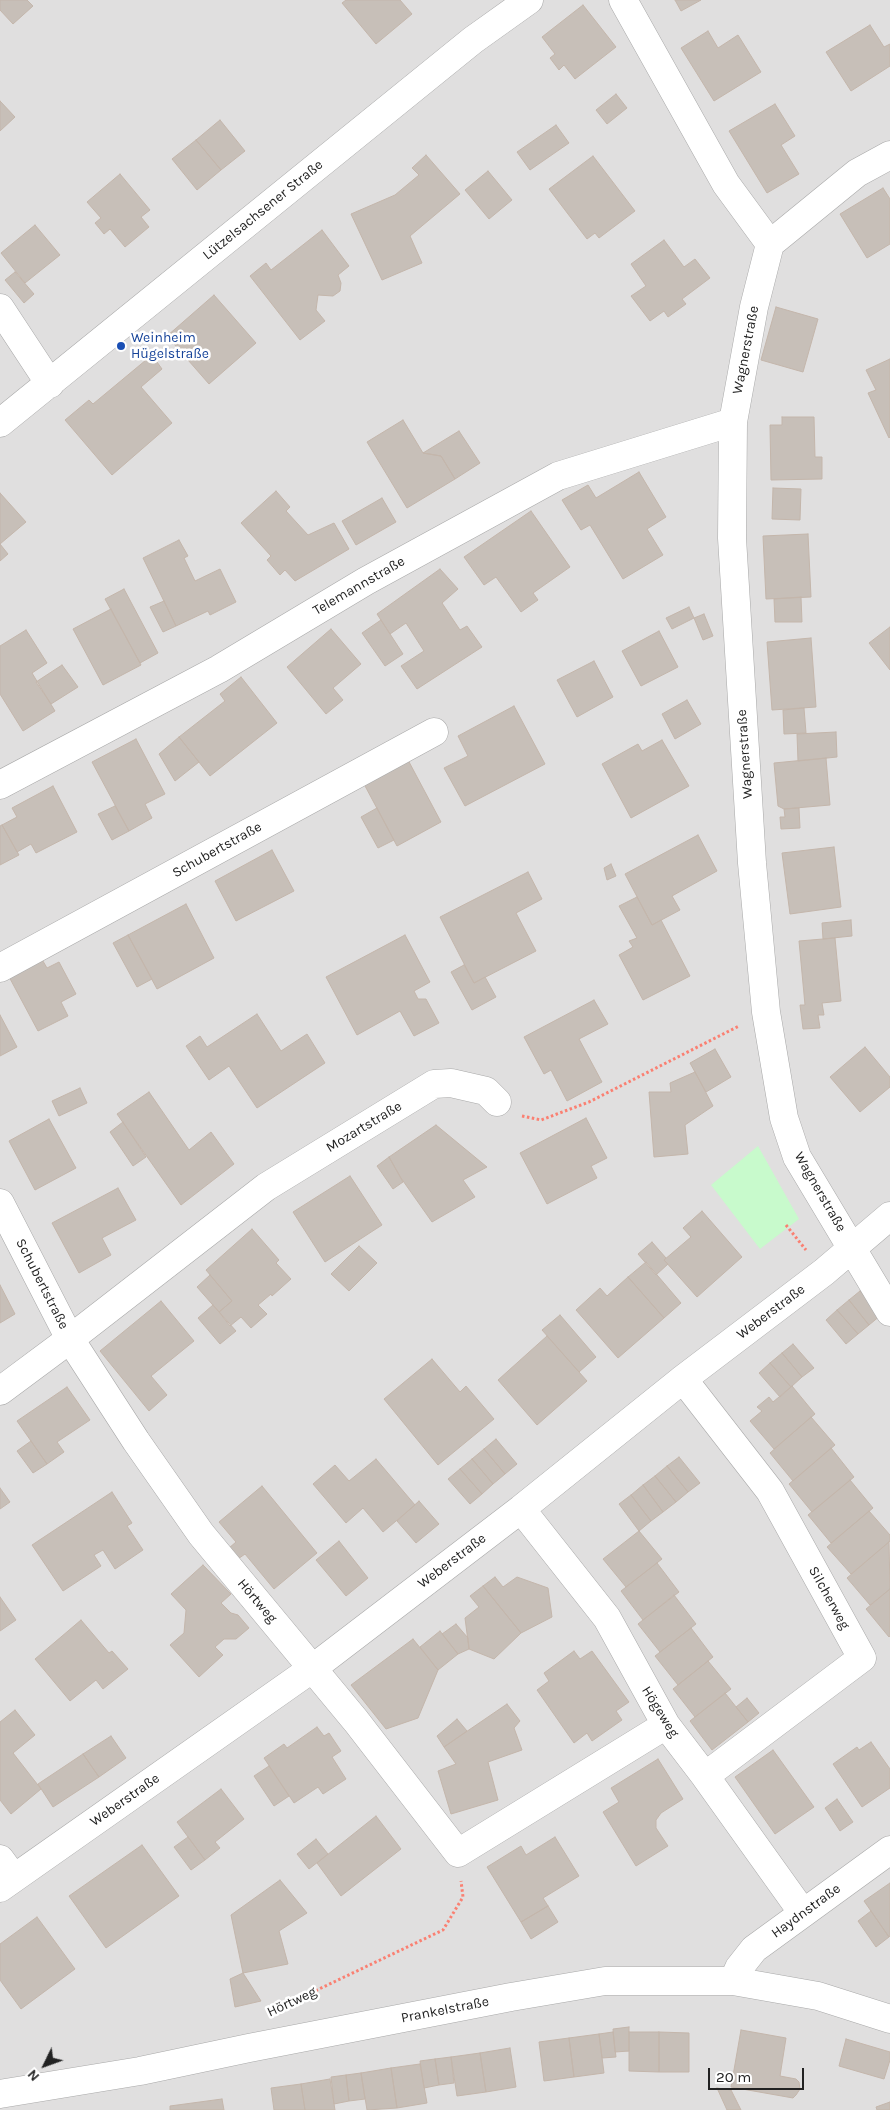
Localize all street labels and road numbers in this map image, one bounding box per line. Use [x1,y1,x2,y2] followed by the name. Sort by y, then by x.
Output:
[200,156,326,264] street label: Lützelsachsener Straße
[729,304,763,396] street label: Wagnerstraße
[310,553,408,619] street label: Telemannstraße
[733,709,757,799] street label: Wagnerstraße
[169,819,265,881] street label: Schubertstraße
[323,1098,405,1156] street label: Mozartstraße
[790,1149,850,1235] street label: Wagnerstraße
[12,1236,72,1332] street label: Schubertstraße
[734,1281,808,1343] street label: Weberstraße
[415,1530,489,1592] street label: Weberstraße
[805,1563,853,1633] street label: Silcherweg
[234,1575,280,1627] street label: Hörtweg
[638,1683,682,1741] street label: Högeweg
[87,1770,163,1830] street label: Weberstraße
[768,1880,844,1942] street label: Haydnstraße
[265,1983,319,2021] street label: Hörtweg
[400,1993,490,2027] street label: Prankelstraße

